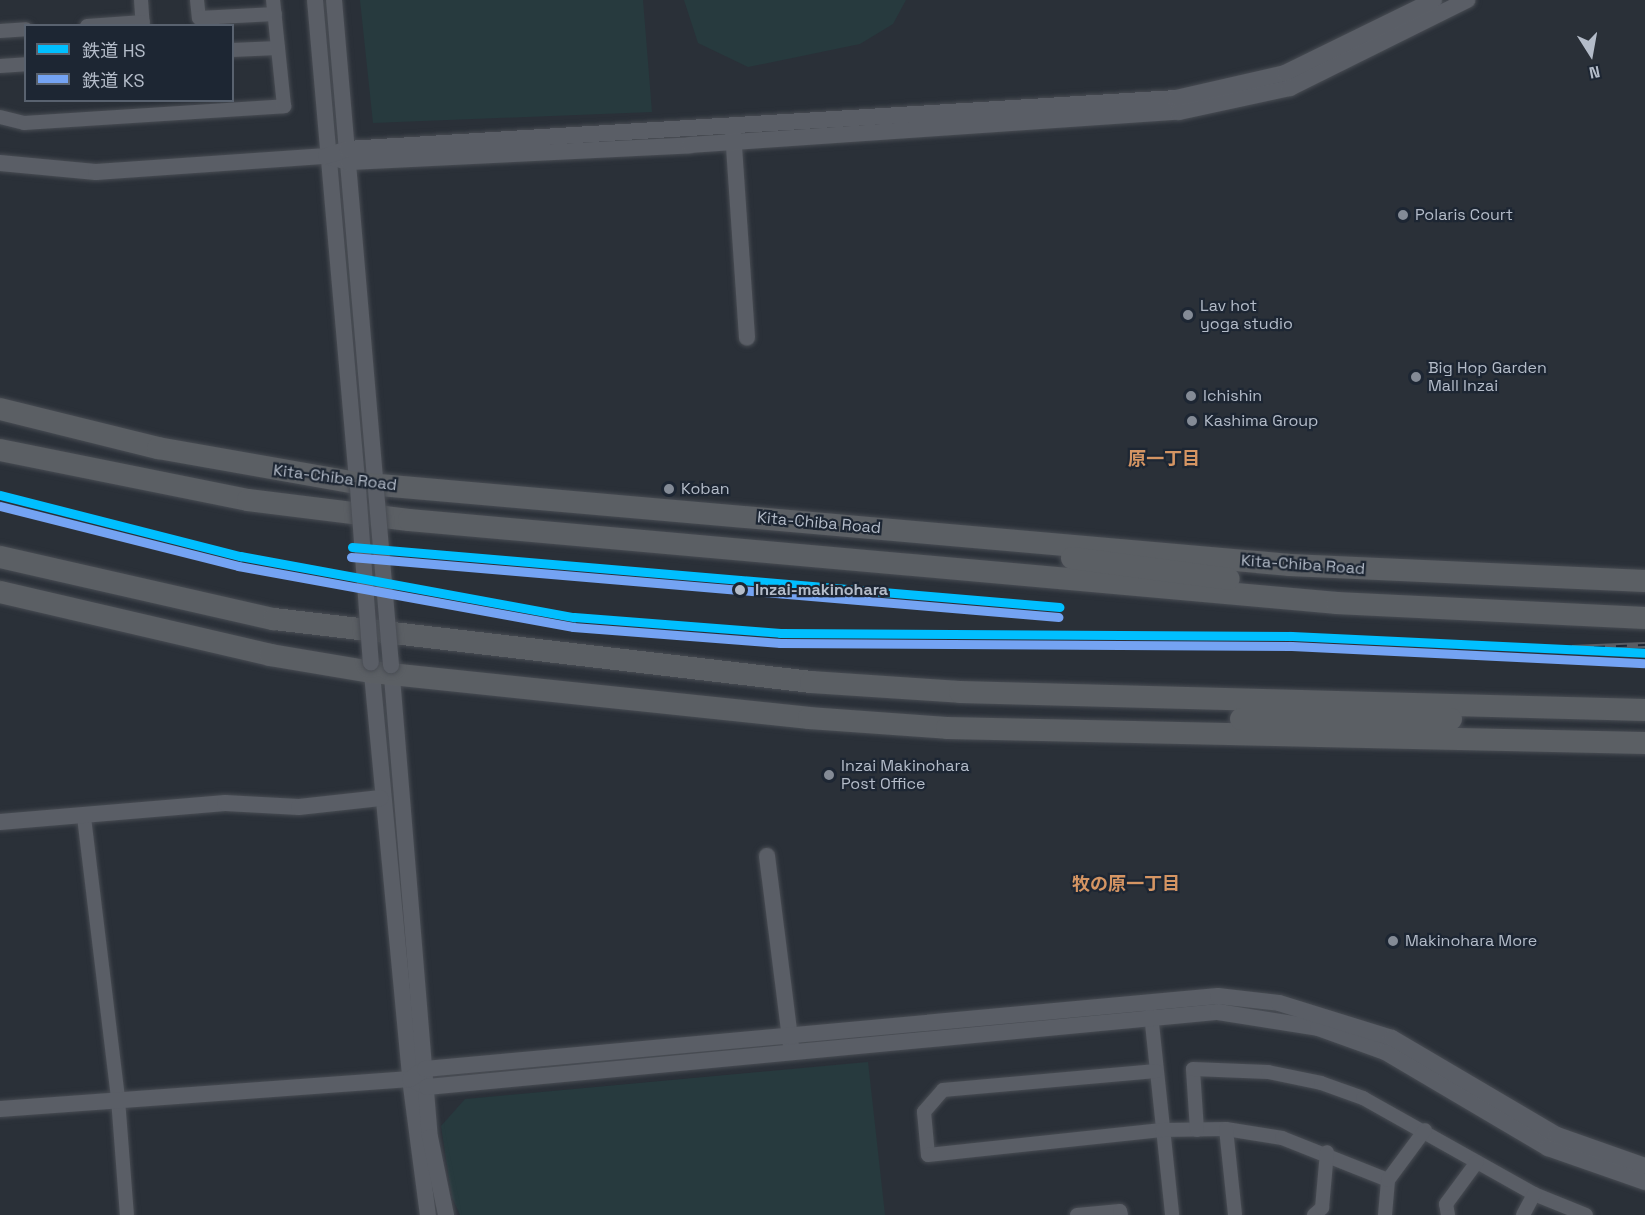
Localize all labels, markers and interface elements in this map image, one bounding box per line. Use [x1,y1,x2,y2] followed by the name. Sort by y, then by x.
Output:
[24,24,234,102] legend
[1561,24,1621,84] north arrow
[82,39,145,62] text: 鉄道 HS
[1587,61,1602,83] text: N
[82,69,145,92] text: 鉄道 KS
[1415,205,1513,225] place label: Polaris Court
[1396,208,1410,222] marker: Polaris Court
[1200,296,1293,334] place label: Lav hot yoga studio
[1181,308,1195,322] marker: Lav hot yoga studio
[1428,358,1547,396] place label: Big Hop Garden Mall Inzai
[1409,370,1423,384] marker: Big Hop Garden Mall Inzai
[1203,386,1262,406] place label: Ichishin
[1184,389,1198,403] marker: Ichishin
[1204,411,1318,431] place label: Kashima Group
[1185,414,1199,428] marker: Kashima Group
[1128,448,1200,470] district label: 原一丁目
[272,461,398,495] street label: Kita-Chiba Road
[681,479,730,499] place label: Koban
[662,482,676,496] marker: Koban
[756,508,882,538] street label: Kita-Chiba Road
[1240,551,1366,579] street label: Kita-Chiba Road
[730,580,750,600] marker: Inzai-makinohara
[755,580,888,600] place label: Inzai-makinohara
[841,756,969,794] place label: Inzai Makinohara Post Office
[822,768,836,782] marker: Inzai Makinohara Post Office
[1072,873,1180,895] district label: 牧の原一丁目
[1405,931,1537,951] place label: Makinohara More
[1386,934,1400,948] marker: Makinohara More

